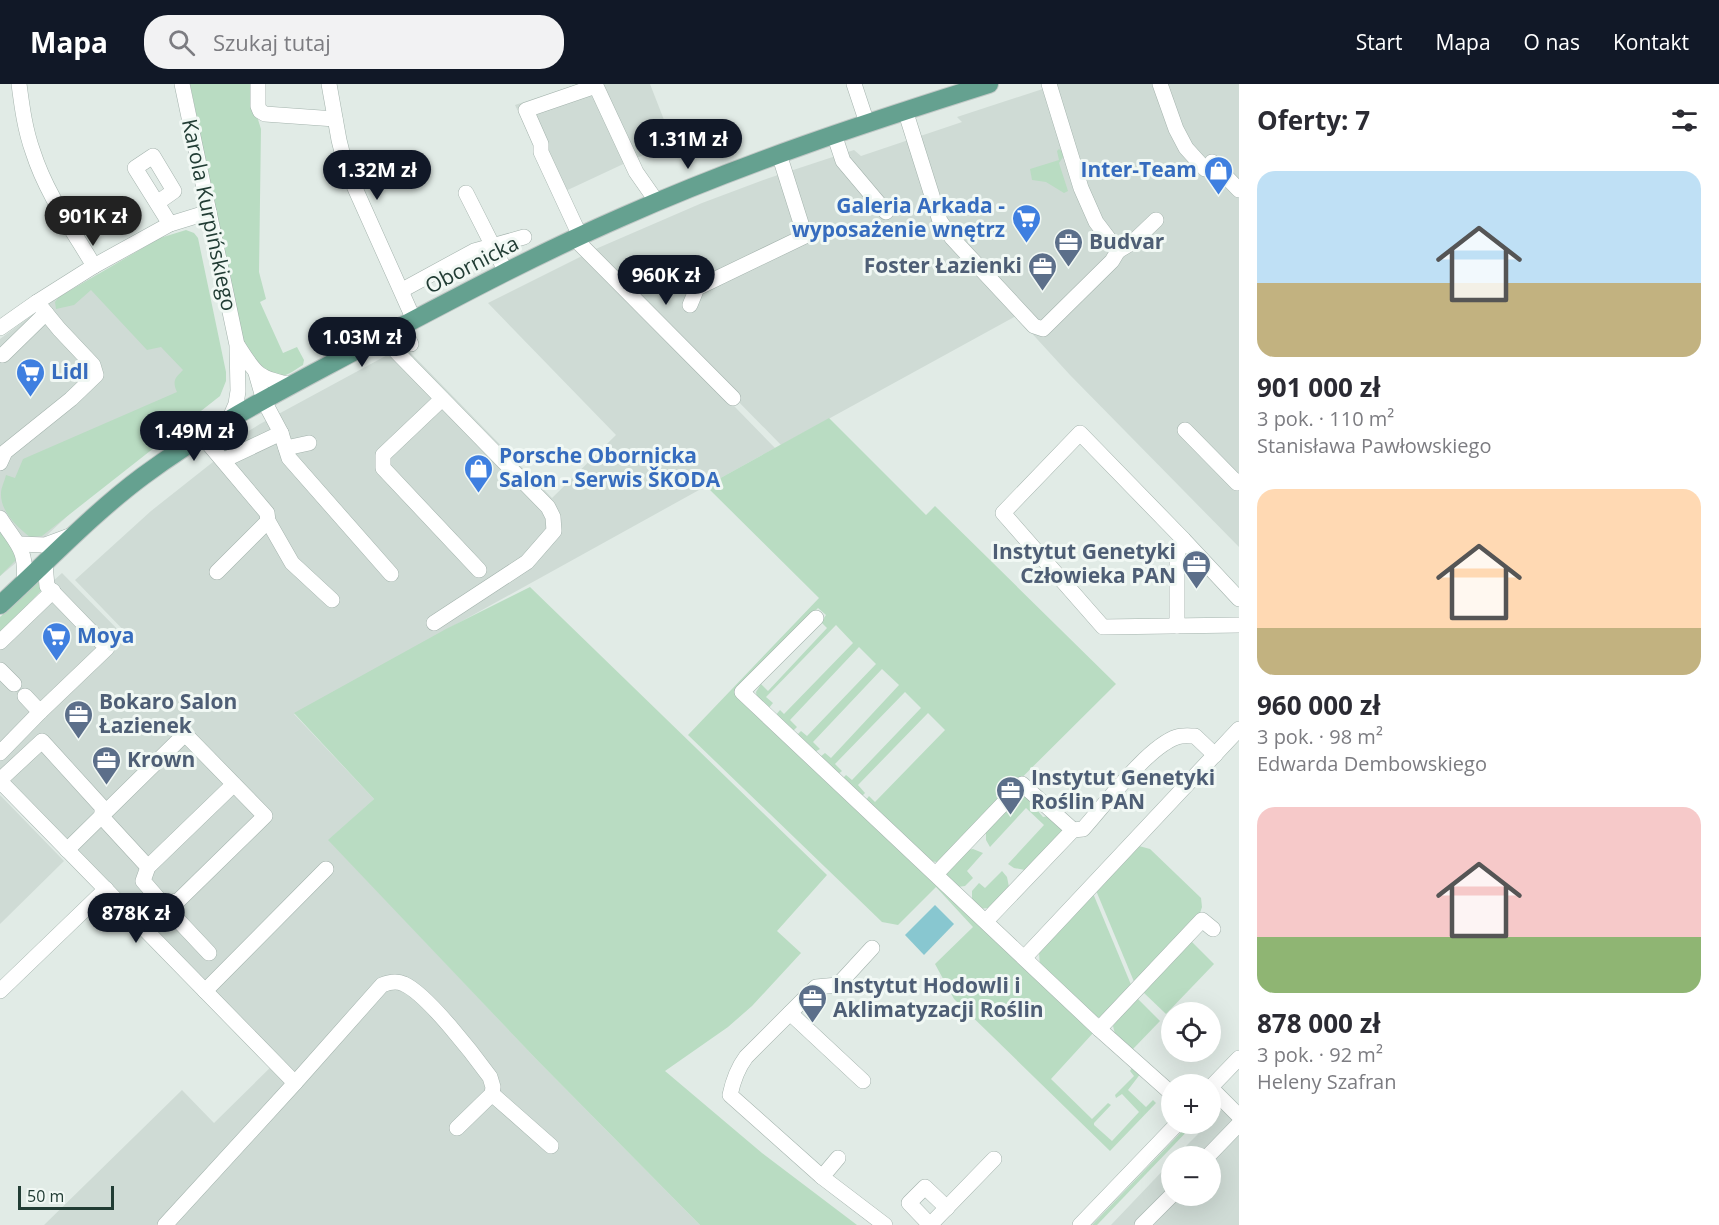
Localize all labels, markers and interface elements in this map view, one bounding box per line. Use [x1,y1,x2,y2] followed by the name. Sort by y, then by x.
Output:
[144,15,564,69] search box
[30,23,108,61] text: Mapa
[165,26,198,59] icon: search
[213,27,331,57] text: Szukaj tutaj
[1356,28,1403,56] text: Start
[1436,28,1491,56] text: Mapa
[1524,28,1580,56] text: O nas
[1613,28,1689,56] text: Kontakt
[1257,102,1370,138] text: Oferty: 7
[1668,104,1701,137] icon: filters
[176,116,244,313] street label: Karola Kurpińskiego
[626,119,750,170] pin: 1.31M zł
[648,125,728,152] text: 1.31M zł
[315,150,439,201] pin: 1.32M zł
[1202,154,1234,196] shop icon: Inter-Team
[1081,155,1197,183] place label: Inter-Team
[337,156,417,183] text: 1.32M zł
[792,191,1005,243] place label: Galeria Arkada - wyposażenie wnętrz
[38,196,148,247] pin: 901K zł
[59,202,127,229] text: 901K zł
[1010,202,1042,244] supermarket icon: Galeria Arkada - wyposażenie wnętrz
[1425,210,1533,318] icon: home
[1052,226,1084,268] office icon: Budvar
[1089,227,1165,255] place label: Budvar
[420,229,523,300] street label: Obornicka
[1027,250,1059,292] office icon: Foster Łazienki
[864,251,1022,279] place label: Foster Łazienki
[611,255,721,306] pin: 960K zł
[632,261,700,288] text: 960K zł
[300,317,424,368] pin: 1.03M zł
[322,323,402,350] text: 1.03M zł
[14,356,46,398] supermarket icon: Lidl
[51,357,89,385] place label: Lidl
[1257,369,1380,405] text: 901 000 zł
[1257,405,1394,432] text: 3 pok. · 110 m²
[132,411,256,462] pin: 1.49M zł
[154,417,234,444] text: 1.49M zł
[1257,432,1491,459] text: Stanisława Pawłowskiego
[499,441,721,493] place label: Porsche Obornicka Salon - Serwis ŠKODA
[462,452,494,494] shop icon: Porsche Obornicka Salon - Serwis ŠKODA
[1425,528,1533,636] icon: home
[992,537,1176,589] place label: Instytut Genetyki Człowieka PAN
[1181,548,1213,590] office icon: Instytut Genetyki Człowieka PAN
[40,620,72,662] supermarket icon: Moya
[77,621,134,649] place label: Moya
[99,687,237,739] place label: Bokaro Salon Łazienek
[1257,687,1380,723] text: 960 000 zł
[62,698,94,740] office icon: Bokaro Salon Łazienek
[1257,723,1383,750] text: 3 pok. · 98 m²
[90,744,122,786] office icon: Krown
[127,745,195,773] place label: Krown
[1257,750,1487,777] text: Edwarda Dembowskiego
[1031,763,1215,815] place label: Instytut Genetyki Roślin PAN
[994,774,1026,816] office icon: Instytut Genetyki Roślin PAN
[1425,846,1533,954] icon: home
[81,893,191,944] pin: 878K zł
[102,899,170,926] text: 878K zł
[833,971,1044,1023] place label: Instytut Hodowli i Aklimatyzacji Roślin
[796,982,828,1024] office icon: Instytut Hodowli i Aklimatyzacji Roślin
[1161,1002,1221,1206] map controls
[1161,1002,1221,1062] button: locate
[1257,1005,1380,1041] text: 878 000 zł
[1257,1041,1383,1068] text: 3 pok. · 92 m²
[1257,1068,1396,1095] text: Heleny Szafran
[1161,1074,1221,1134] button: +
[1161,1146,1221,1206] button: −
[18,1183,114,1210] scale bar
[27,1185,64,1207] text: 50 m

